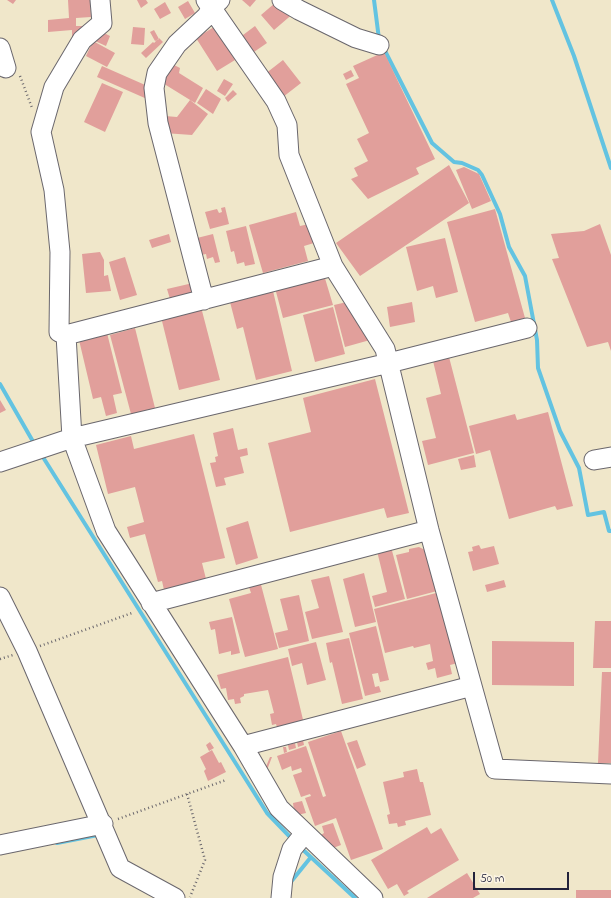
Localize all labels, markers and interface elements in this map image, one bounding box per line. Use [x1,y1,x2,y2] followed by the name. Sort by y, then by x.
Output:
[475,864,571,890] scale bar
[480,870,504,888] text: 50 m

